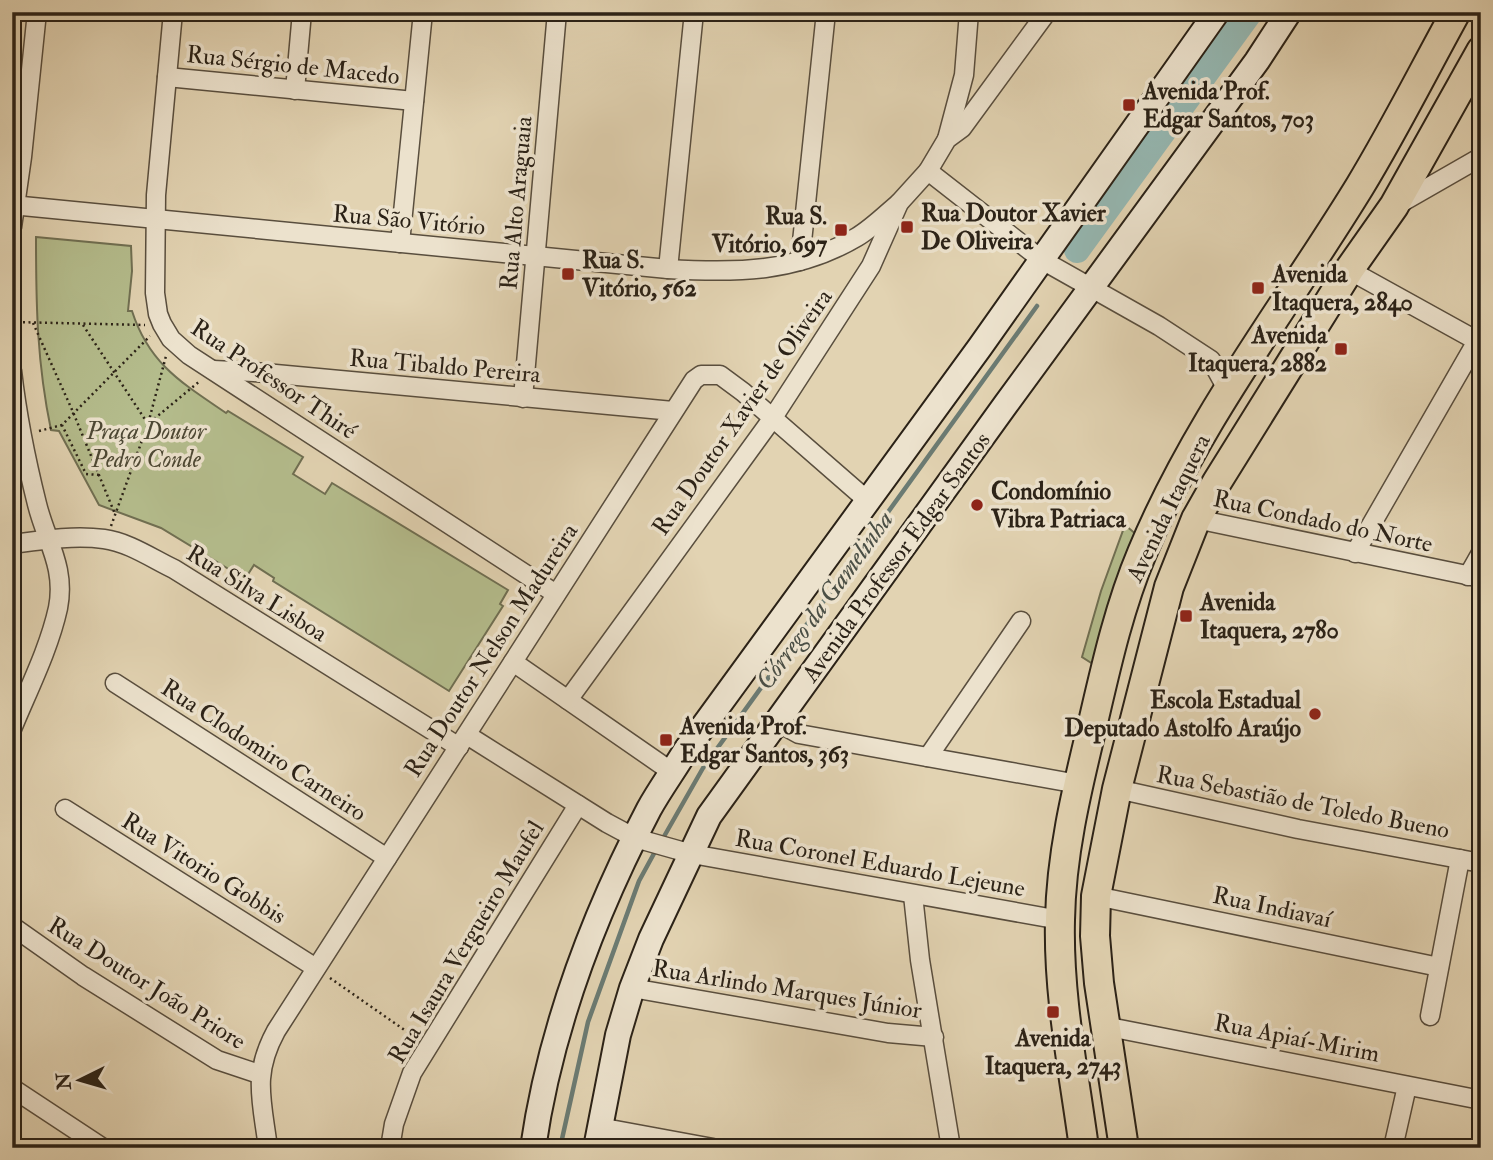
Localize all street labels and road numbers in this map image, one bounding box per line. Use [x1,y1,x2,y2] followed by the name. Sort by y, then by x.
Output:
[185,39,401,92] street label: Rua Sérgio de Macedo
[493,114,540,291] street label: Rua Alto Araguaia
[331,198,487,243] street label: Rua São Vitório
[645,282,840,542] street label: Rua Doutor Xavier de Oliveira
[185,312,364,447] street label: Rua Professor Thiré
[348,343,543,390] street label: Rua Tibaldo Pereira
[795,426,998,689] street label: Avenida Professor Edgar Santos
[1119,428,1218,588] street label: Avenida Itaquera
[1210,483,1435,560] street label: Rua Condado do Norte
[398,517,586,783] street label: Rua Doutor Nelson Madureira
[181,538,334,650] street label: Rua Silva Lisboa
[155,672,372,828] street label: Rua Clodomiro Carneiro
[1154,759,1452,846] street label: Rua Sebastião de Toledo Bueno
[116,805,292,931] street label: Rua Vitorio Gobbis
[382,815,551,1069] street label: Rua Isaura Vergueiro Maufel
[733,823,1027,904] street label: Rua Coronel Eduardo Lejeune
[1210,880,1336,936] street label: Rua Indiavaí
[42,910,252,1057] street label: Rua Doutor João Priore
[650,953,924,1026] street label: Rua Arlindo Marques Júnior
[1212,1007,1383,1070] street label: Rua Apiaí-Mirim

